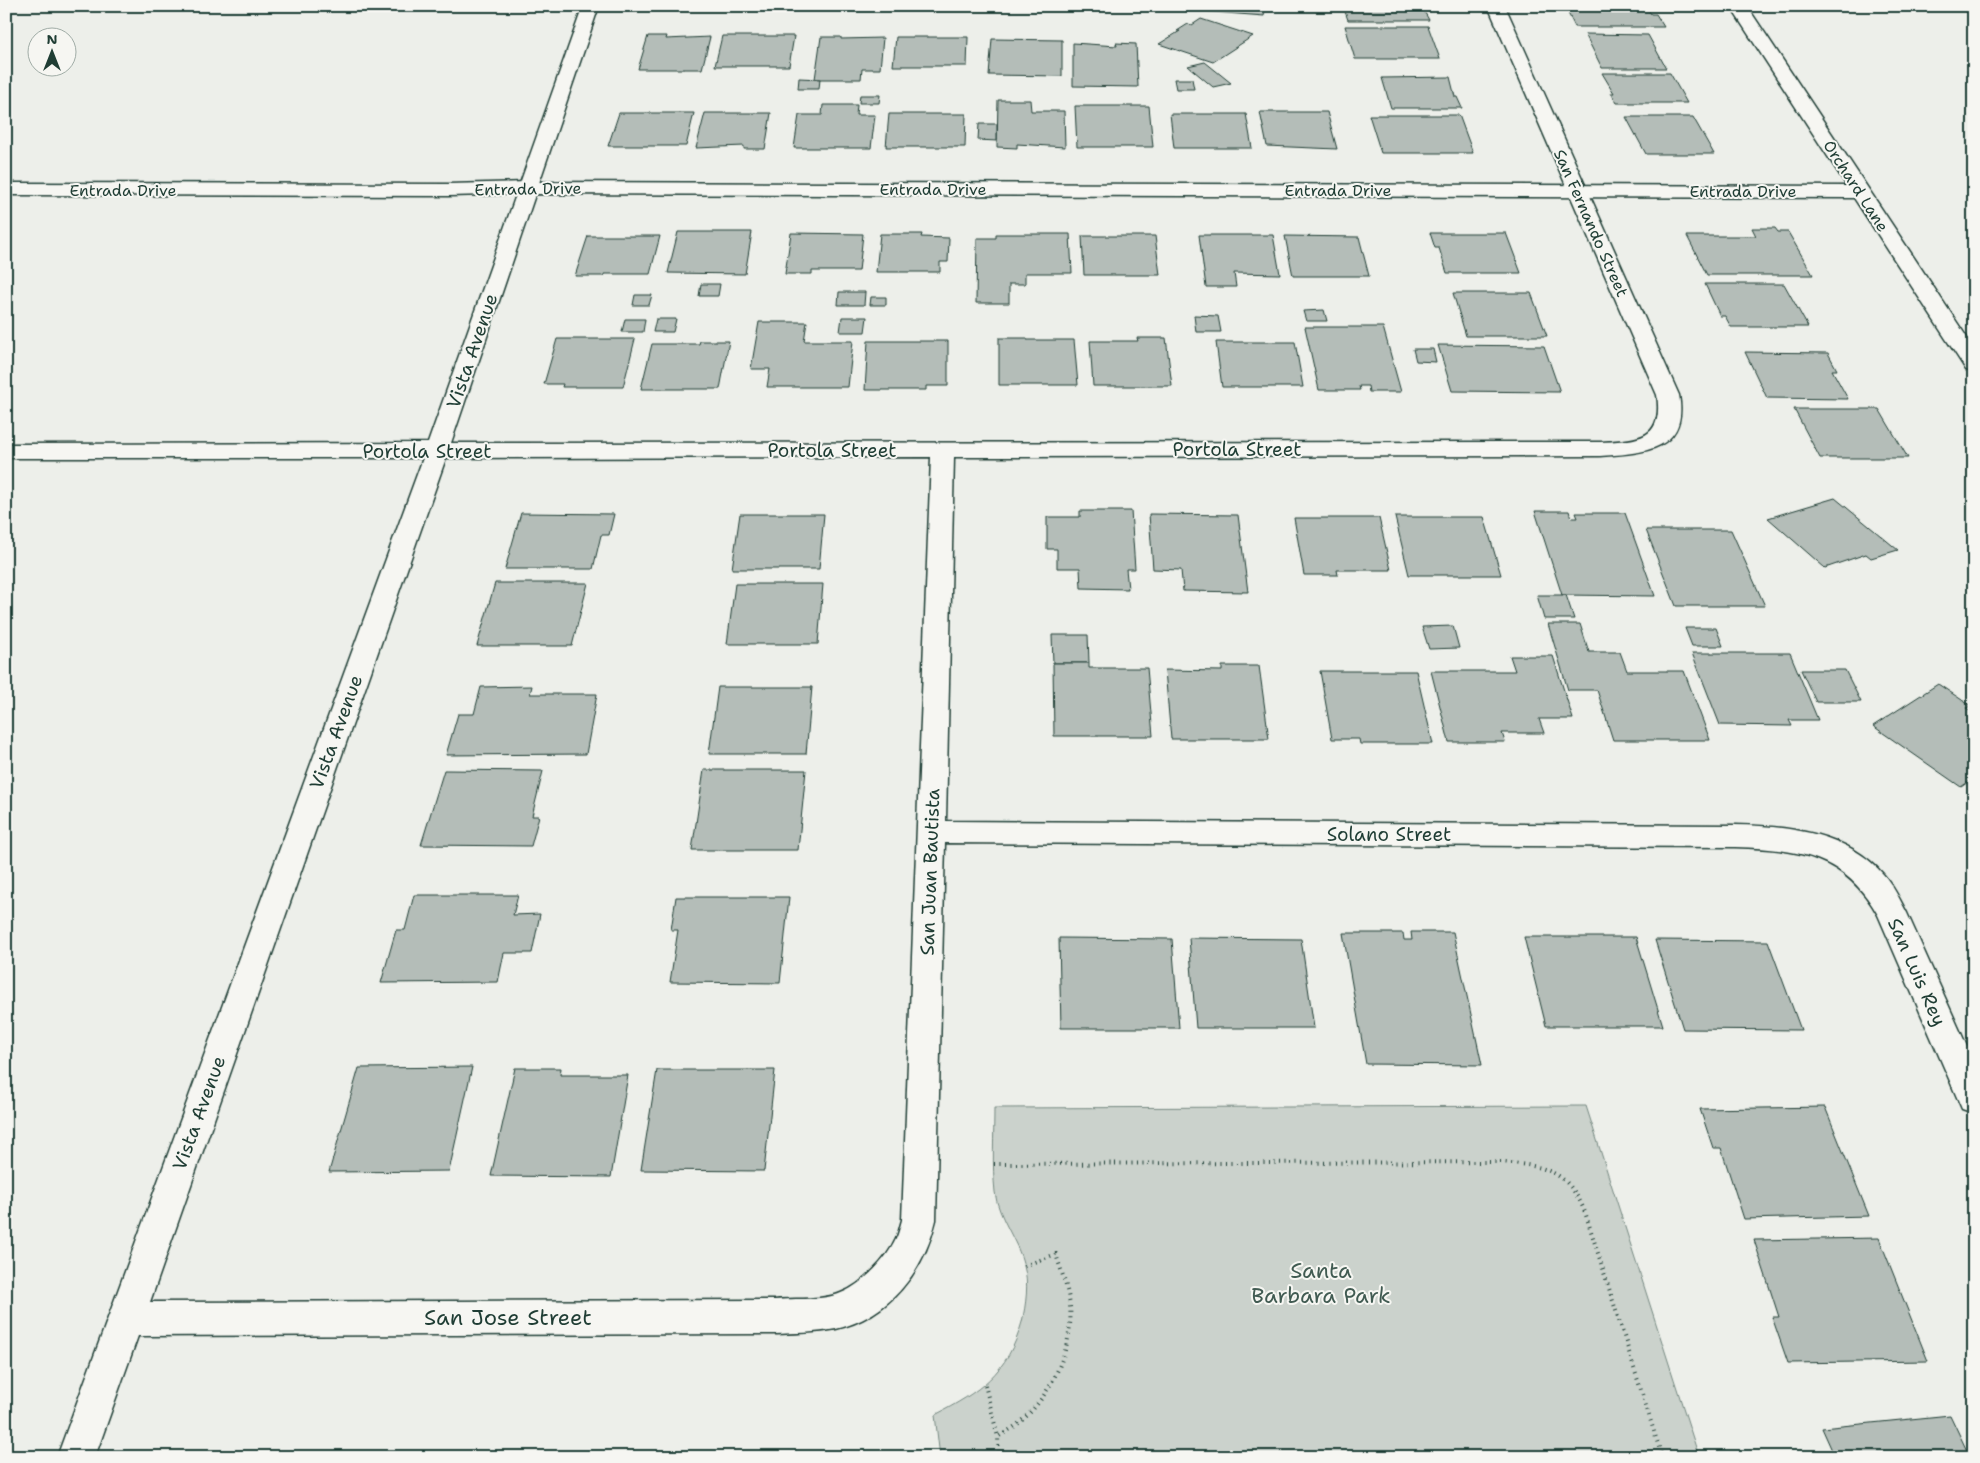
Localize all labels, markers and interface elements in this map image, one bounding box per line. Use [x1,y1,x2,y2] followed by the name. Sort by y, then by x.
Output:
[28,28,78,78] north arrow
[46,30,58,48] text: N
[1819,136,1893,236] street label: Orchard Lane
[1549,146,1633,300] street label: San Fernando Street
[474,178,582,200] street label: Entrada Drive
[879,179,987,200] street label: Entrada Drive
[69,180,177,201] street label: Entrada Drive
[1284,180,1392,201] street label: Entrada Drive
[1689,181,1797,202] street label: Entrada Drive
[441,290,503,412] street label: Vista Avenue
[1172,437,1302,462] street label: Portola Street
[767,438,897,463] street label: Portola Street
[362,439,492,464] street label: Portola Street
[304,671,368,793] street label: Vista Avenue
[915,788,945,956] street label: San Juan Bautista
[1327,822,1451,847] street label: Solano Street
[1882,914,1952,1030] street label: San Luis Rey
[167,1052,231,1174] street label: Vista Avenue
[1251,1256,1391,1310] park label: Santa Barbara Park
[424,1303,592,1332] street label: San Jose Street

